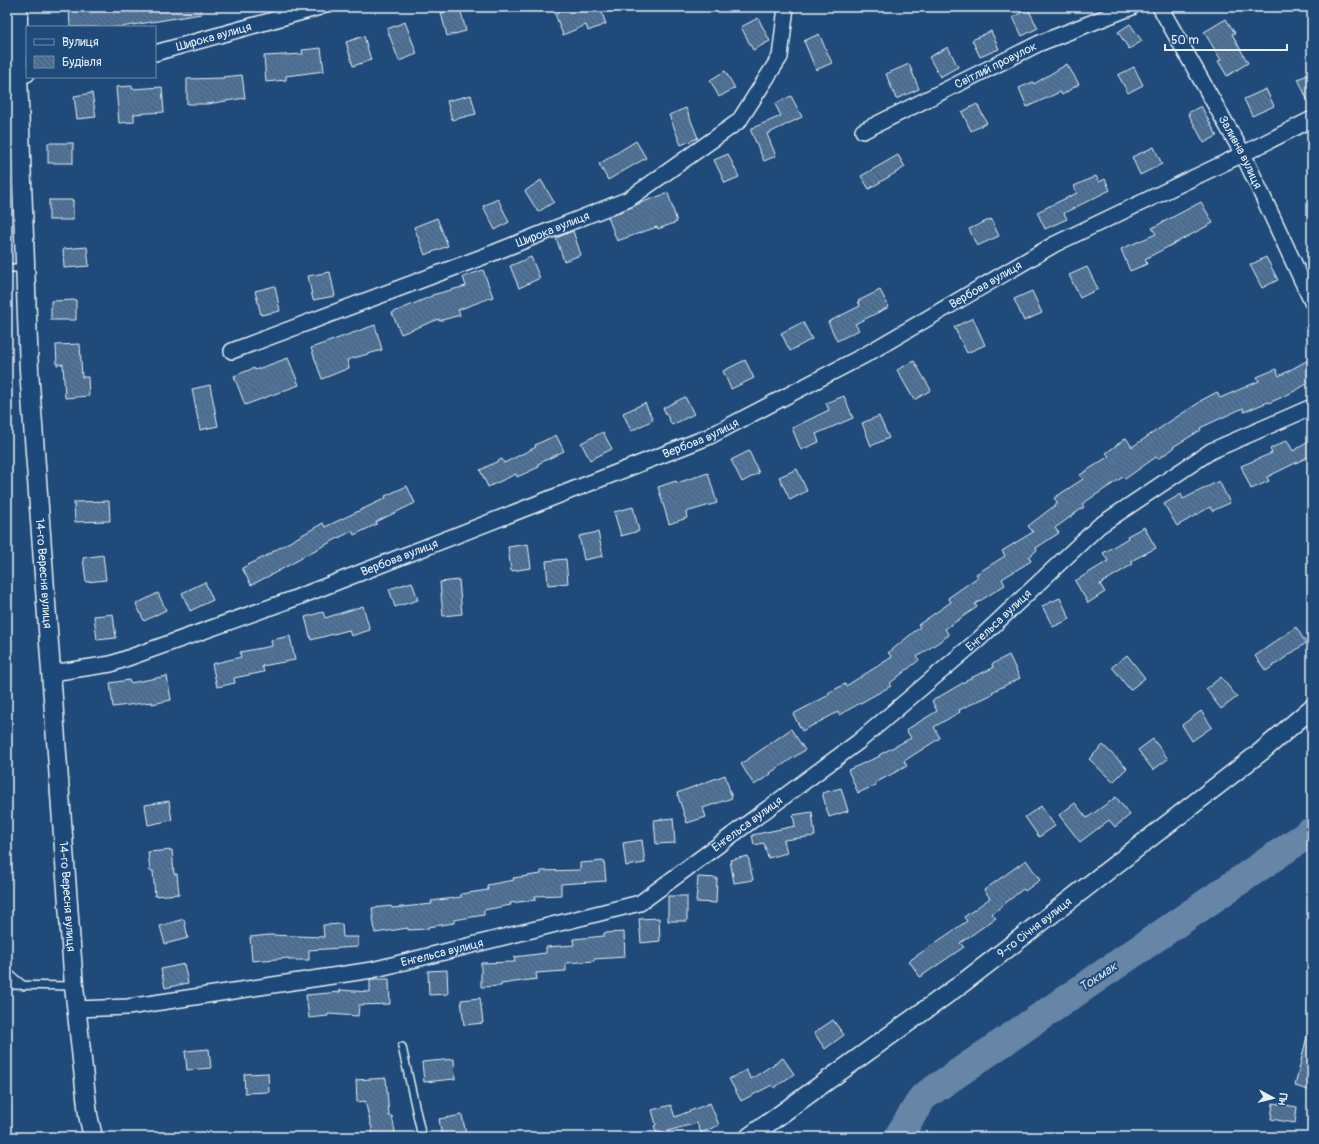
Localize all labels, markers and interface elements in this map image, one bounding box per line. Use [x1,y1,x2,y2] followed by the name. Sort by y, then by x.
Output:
[174,19,253,54] street label: Широка вулиця
[26,26,156,78] legend
[1165,26,1287,52] scale bar
[1171,33,1199,48] text: 50 m
[62,35,99,50] text: Вулиця
[952,38,1039,92] street label: Світлий провулок
[62,55,102,70] text: Будівля
[1215,113,1266,191] street label: Заливна вулиця
[514,208,592,251] street label: Широка вулиця
[946,257,1025,312] street label: Вербова вулиця
[660,415,741,462] street label: Вербова вулиця
[32,518,55,629] street label: 14-го Вересня вулиця
[358,536,440,579] street label: Вербова вулиця
[963,586,1035,655] street label: Енгельса вулиця
[709,793,786,855] street label: Енгельса вулиця
[56,841,79,952] street label: 14-го Вересня вулиця
[994,894,1075,961] street label: 9-го Січня вулиця
[399,935,485,970] street label: Енгельса вулиця
[1076,958,1121,995] water label: Токмак
[1253,1078,1293,1118] north arrow
[1275,1092,1290,1106] text: Пн

